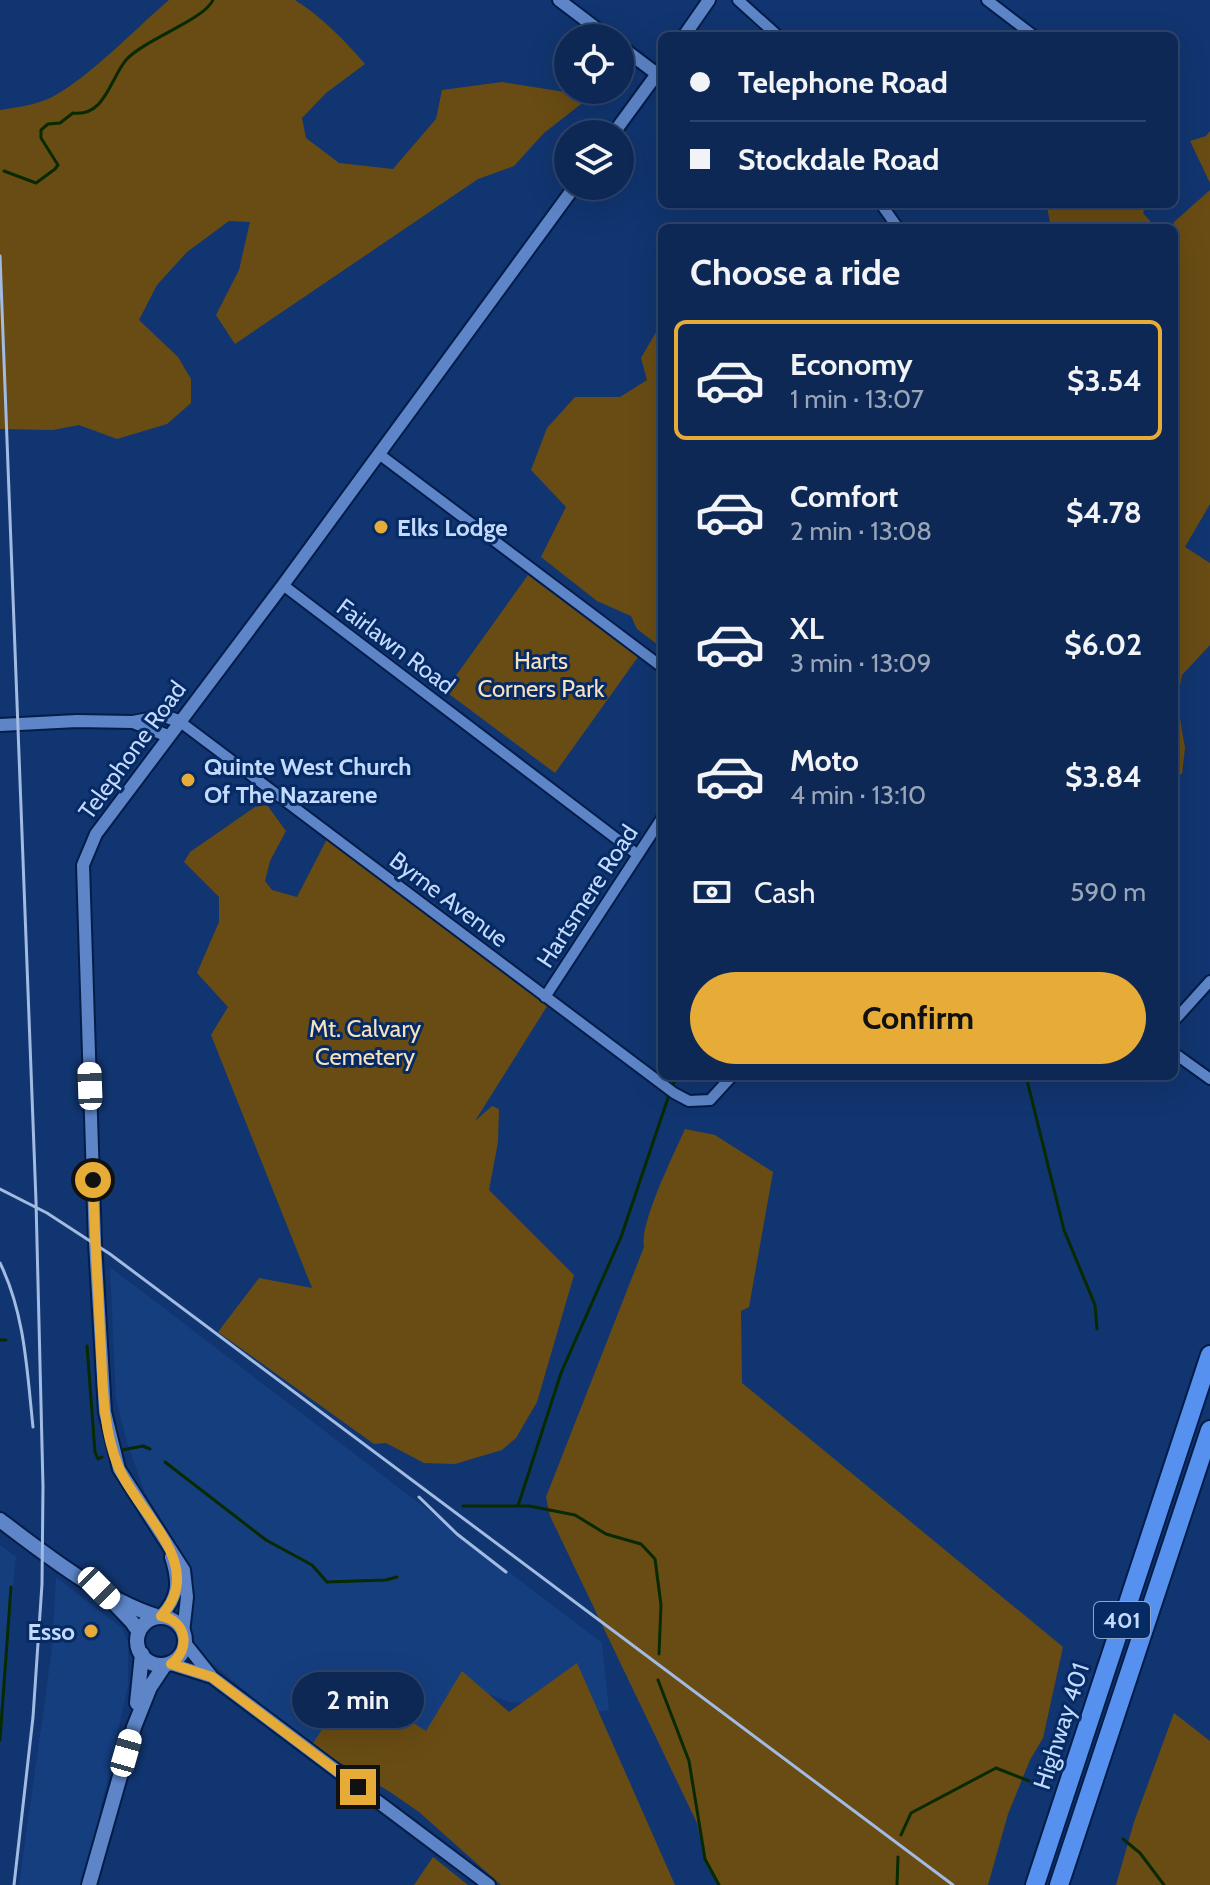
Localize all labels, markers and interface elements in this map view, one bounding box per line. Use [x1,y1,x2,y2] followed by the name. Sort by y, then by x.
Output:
[554,24,634,200] map controls
[554,24,634,104] button: locate
[738,64,948,101] text: Telephone Road
[554,120,634,200] button: layers
[738,141,939,178] text: Stockdale Road
[690,250,900,294] text: Choose a ride
[694,344,766,416] icon: car
[790,346,913,383] text: Economy
[1067,362,1142,399] text: $3.54
[790,383,924,415] text: 1 min · 13:07
[694,476,766,548] icon: car
[790,478,898,515] text: Comfort
[1066,494,1142,531] text: $4.78
[397,513,508,542] place label: Elks Lodge
[790,515,932,547] text: 2 min · 13:08
[372,518,390,536] marker: Elks Lodge
[331,592,461,700] street label: Fairlawn Road
[694,608,766,680] icon: car
[790,610,824,647] text: XL
[1064,626,1142,663] text: $6.02
[477,646,605,703] park label: Harts Corners Park
[790,647,932,679] text: 3 min · 13:09
[72,675,192,825] street label: Telephone Road
[694,740,766,812] icon: car
[790,742,859,779] text: Moto
[204,752,411,809] place label: Quinte West Church Of The Nazarene
[1065,758,1142,795] text: $3.84
[179,771,197,789] marker: Quinte West Church Of The Nazarene
[790,779,926,811] text: 4 min · 13:10
[530,819,644,973] street label: Hartsmere Road
[384,845,514,953] street label: Byrne Avenue
[690,870,734,914] icon: cash
[754,874,816,911] text: Cash
[1070,876,1146,908] text: 590 m
[690,972,1146,1064] button: Confirm
[309,1014,421,1071] park label: Mt. Calvary Cemetery
[77,1062,103,1110] car
[75,1162,111,1198] route start
[74,1563,124,1613] car
[1094,1602,1150,1638] road number: 401
[27,1617,75,1646] place label: Esso
[82,1622,100,1640] marker: Esso
[1027,1659,1095,1793] street label: Highway 401
[292,1671,424,1727] callout: 2 min
[327,1684,389,1716] text: 2 min
[108,1727,144,1779] car
[340,1769,376,1805] route end

